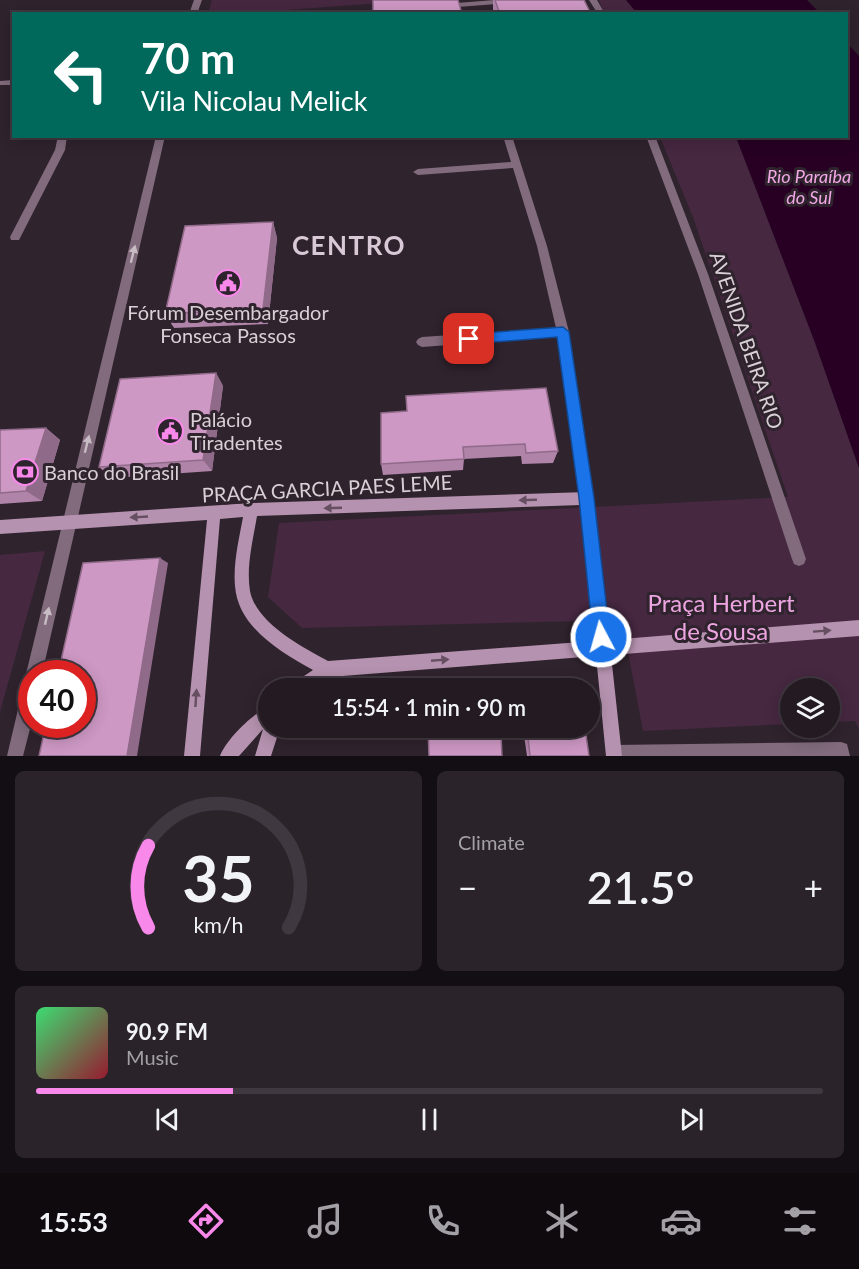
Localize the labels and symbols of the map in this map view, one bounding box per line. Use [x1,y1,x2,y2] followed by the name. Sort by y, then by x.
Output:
[767,165,851,208] water label: Rio Paraíba do Sul
[292,229,406,261] district label: CENTRO
[128,245,138,263] one-way arrow
[705,248,789,432] street label: AVENIDA BEIRA RIO
[213,268,243,298] public building icon: Fórum Desembargador Fonseca Passos
[127,300,329,347] place label: Fórum Desembargador Fonseca Passos
[443,313,494,364] pin
[190,407,283,454] place label: Palácio Tiradentes
[155,416,185,446] public building icon: Palácio Tiradentes
[83,434,93,453] one-way arrow
[10,457,40,487] bank icon: Banco do Brasil
[44,460,179,484] place label: Banco do Brasil
[201,469,453,507] street label: PRAÇA GARCIA PAES LEME
[519,496,538,505] one-way arrow
[324,503,343,512] one-way arrow
[129,513,148,522] one-way arrow
[647,588,795,645] park label: Praça Herbert de Sousa
[569,605,633,669] position arrow
[42,607,52,626] one-way arrow
[812,626,831,635] one-way arrow
[430,655,449,665] one-way arrow
[18,660,96,738] speed limit sign: 40
[192,688,201,707] one-way arrow

